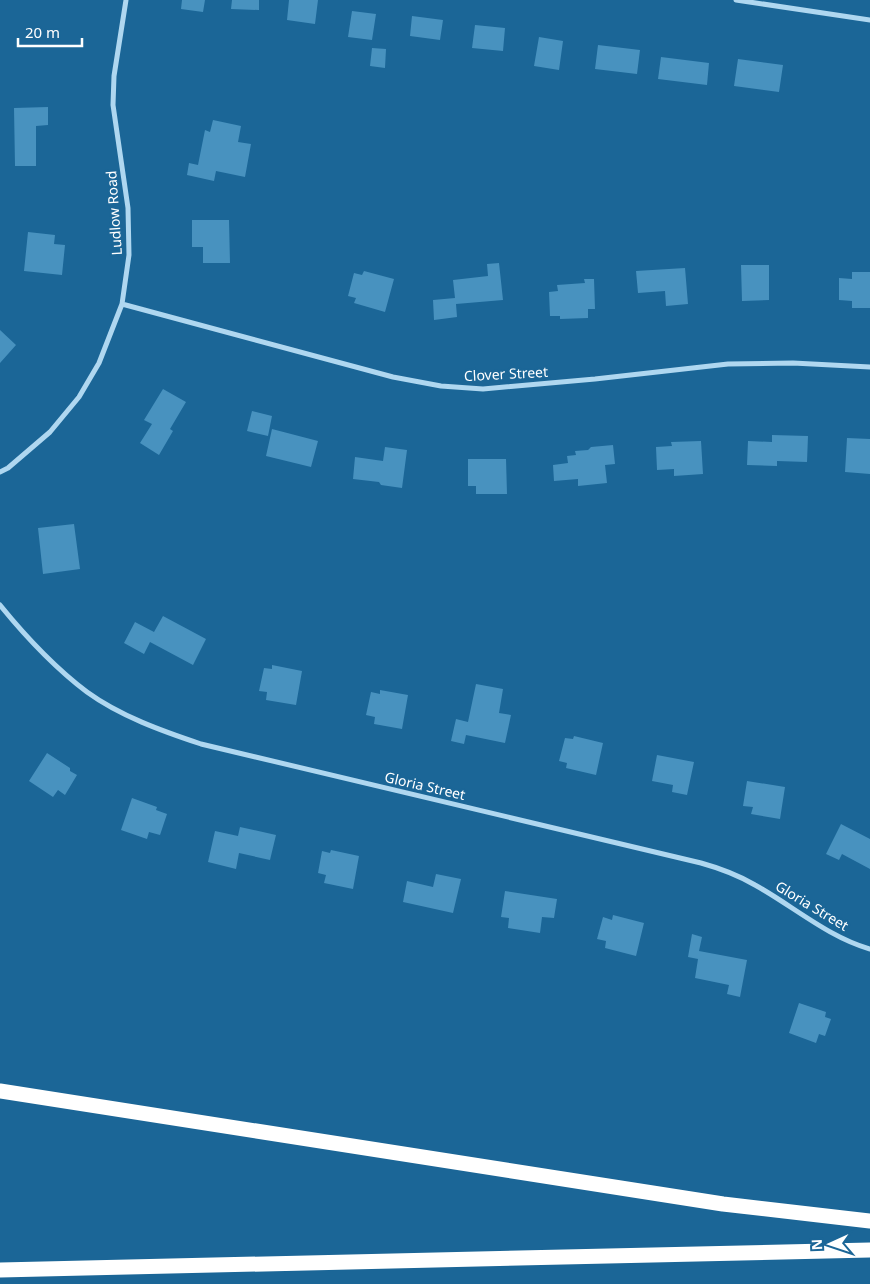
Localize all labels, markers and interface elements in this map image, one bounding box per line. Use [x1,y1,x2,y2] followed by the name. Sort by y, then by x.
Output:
[18,15,81,47] scale bar
[25,22,60,42] text: 20 m
[101,170,126,256] street label: Ludlow Road
[463,362,548,385] street label: Clover Street
[383,767,467,804] street label: Gloria Street
[772,876,852,935] street label: Gloria Street
[805,1219,855,1269] north arrow
[807,1239,826,1251] text: N

